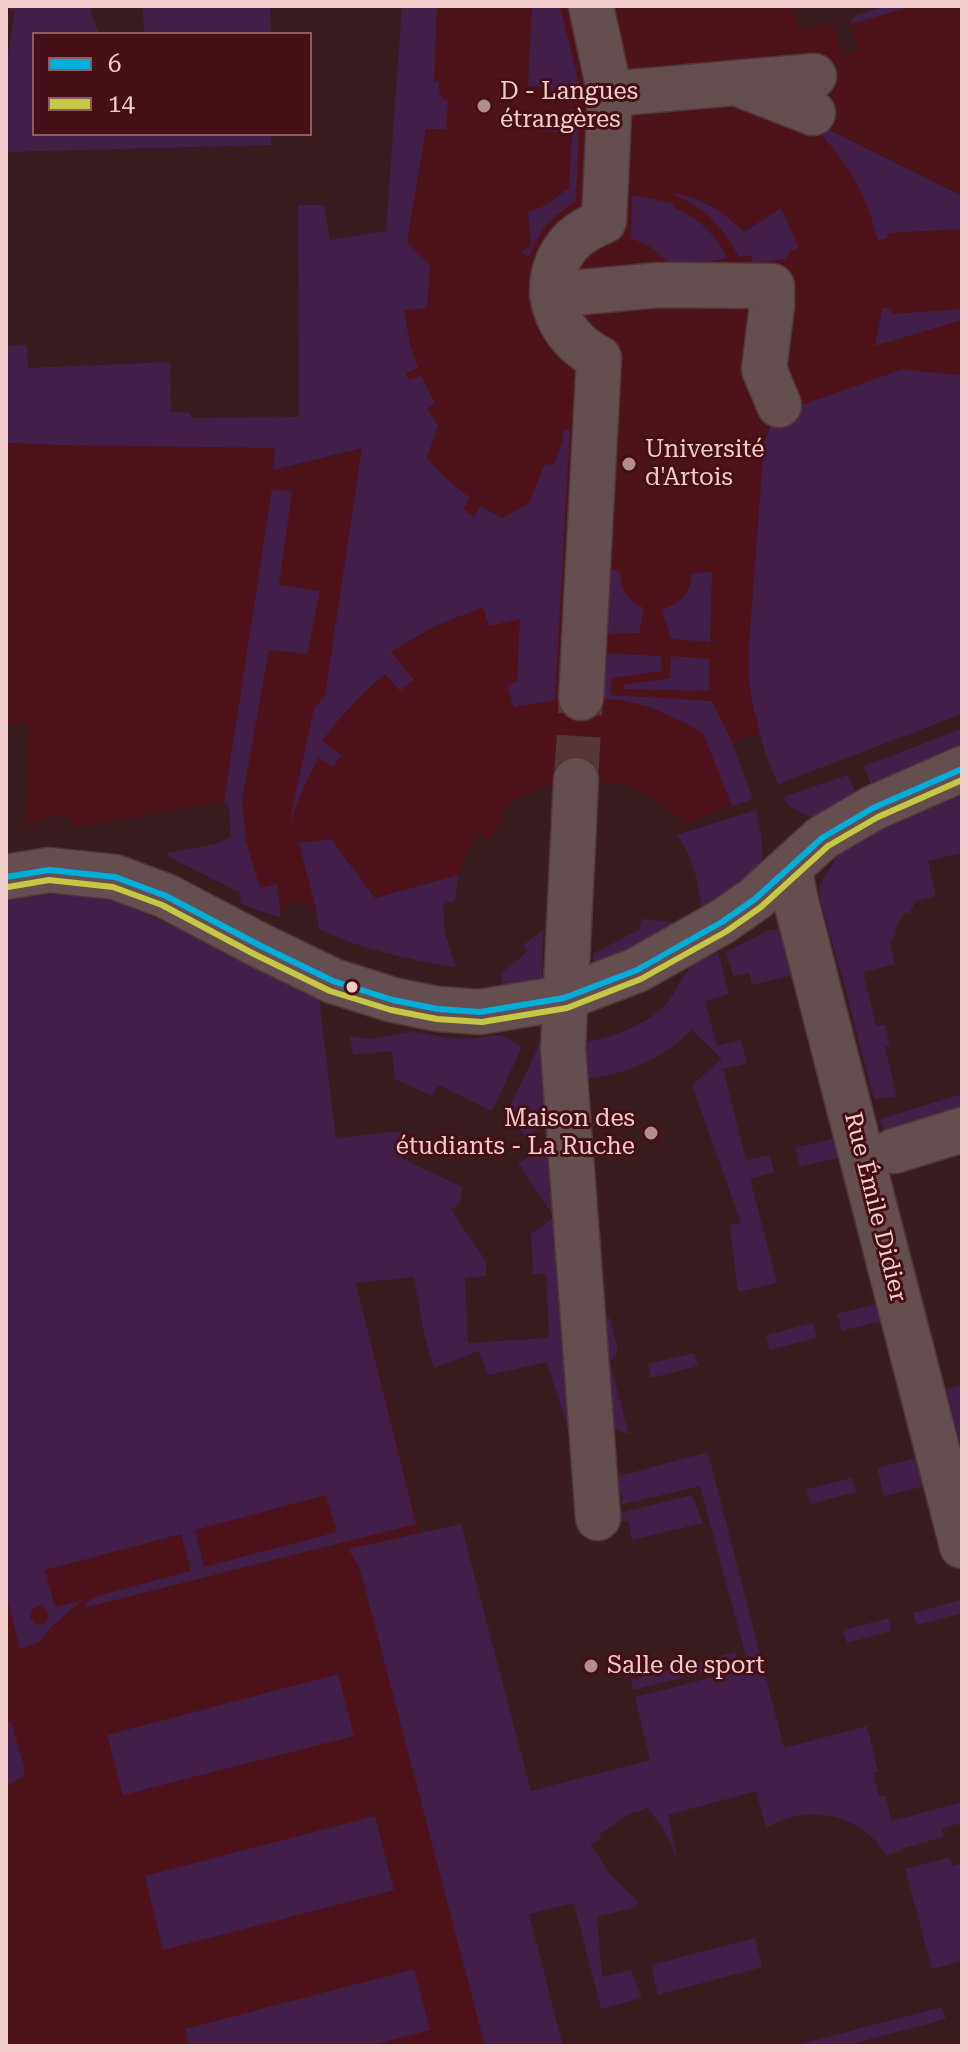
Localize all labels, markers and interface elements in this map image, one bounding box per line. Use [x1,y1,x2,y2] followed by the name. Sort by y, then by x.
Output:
[32,32,312,136] legend
[108,50,121,78] text: 6
[500,78,638,134] place label: D - Langues étrangères
[108,90,135,118] text: 14
[475,97,493,115] marker: D - Langues étrangères
[645,436,764,492] place label: Université d'Artois
[620,455,638,473] marker: Université d'Artois
[344,979,360,995] unlabelled marker
[396,1105,635,1161] place label: Maison des étudiants - La Ruche
[838,1109,912,1305] street label: Rue Émile Didier
[642,1124,660,1142] marker: Maison des étudiants - La Ruche
[607,1652,765,1680] place label: Salle de sport
[582,1657,600,1675] marker: Salle de sport

